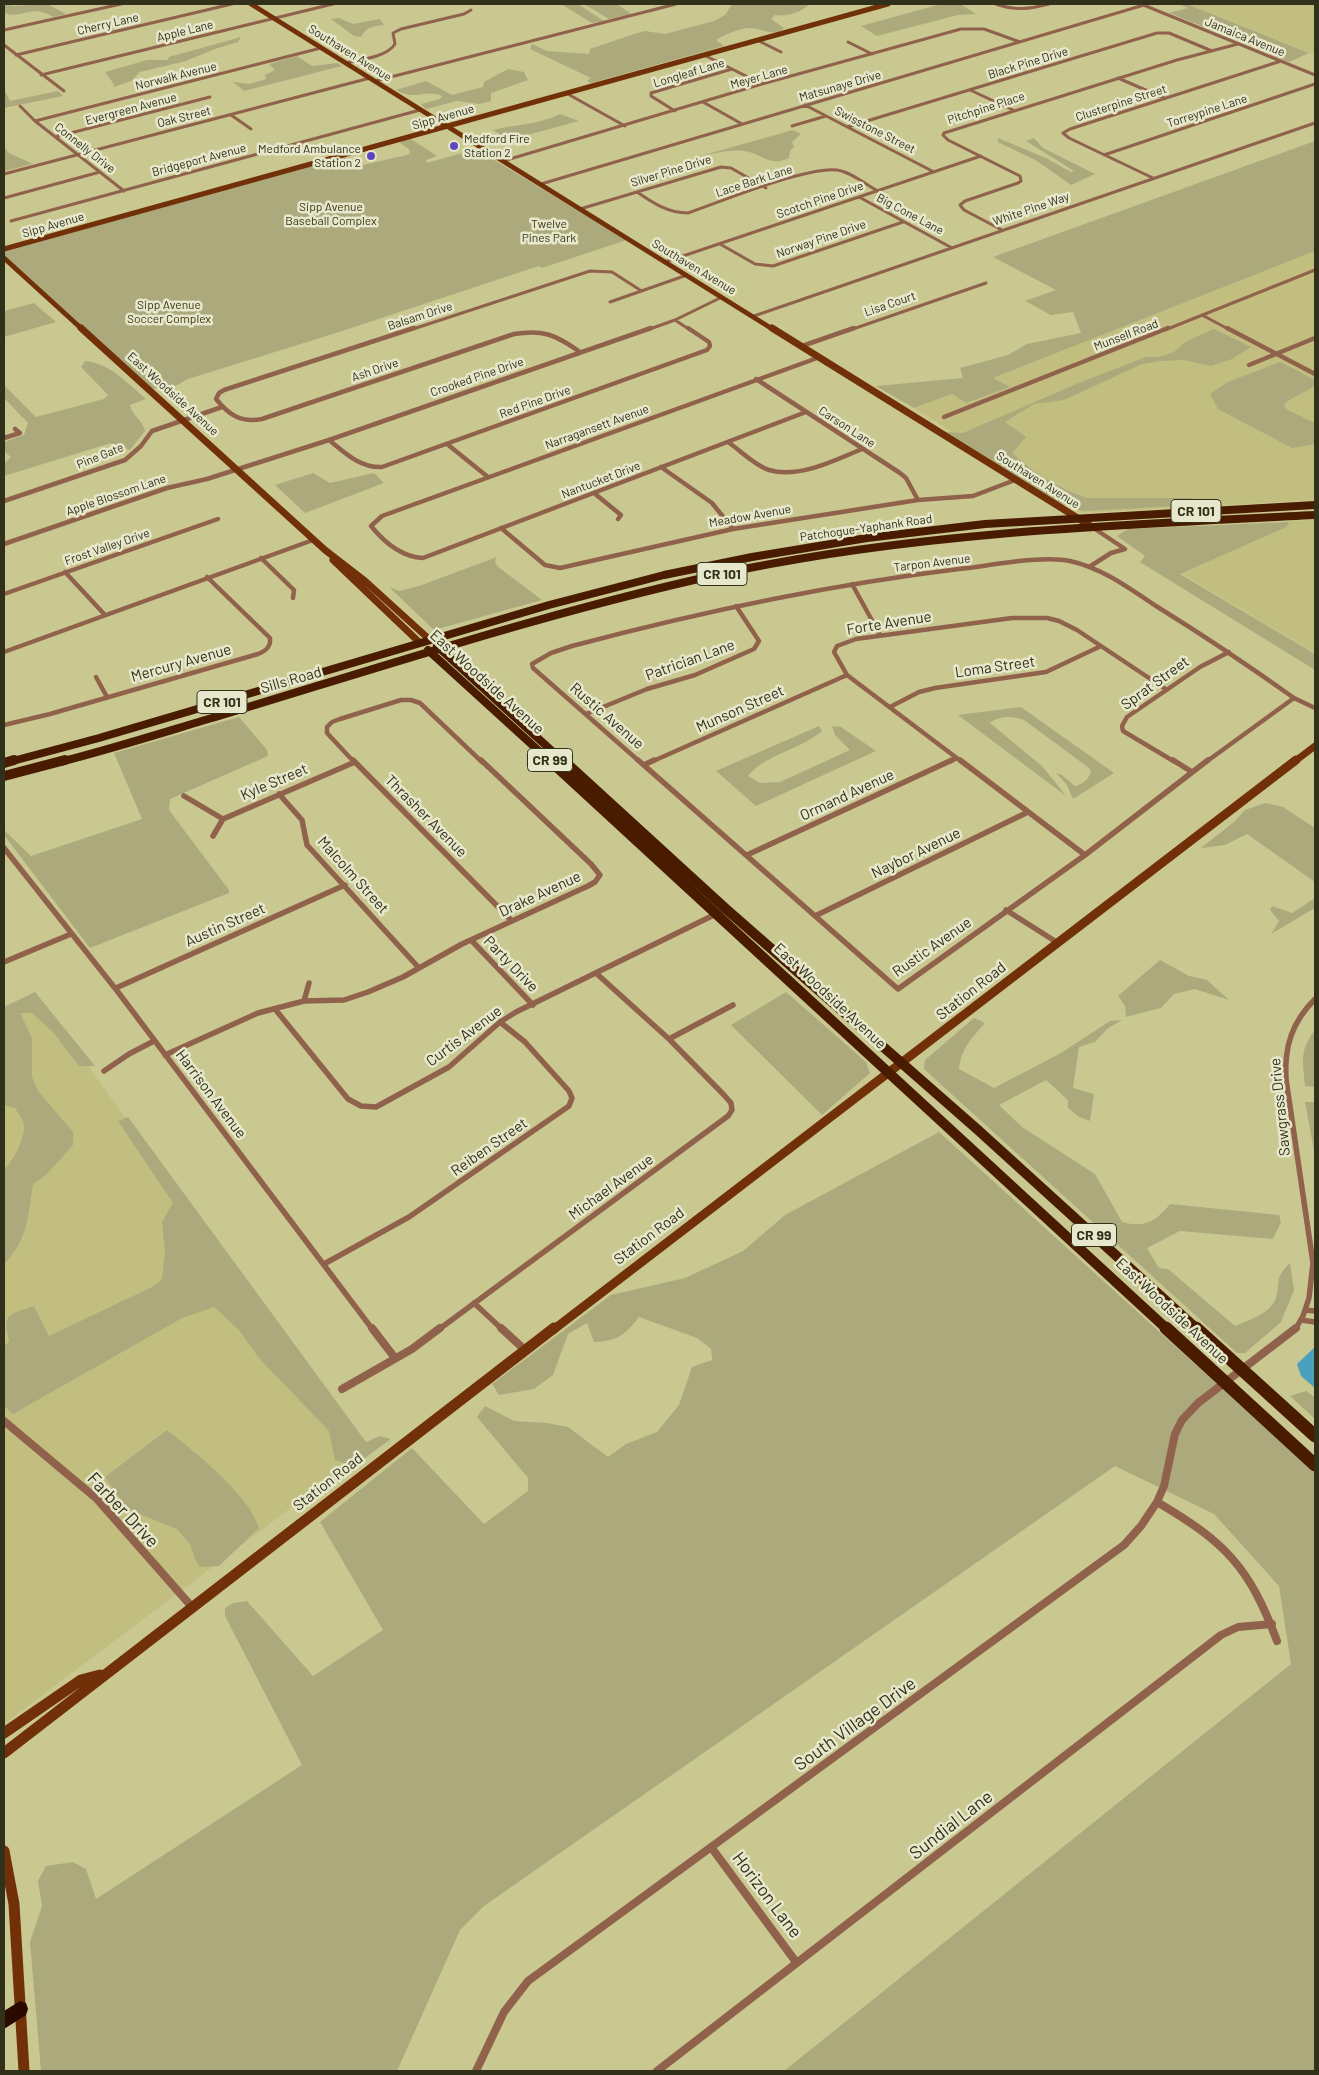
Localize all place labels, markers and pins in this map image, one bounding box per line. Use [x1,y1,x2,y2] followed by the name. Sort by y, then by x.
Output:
[464,132,530,160] place label: Medford Fire Station 2
[448,140,460,152] marker: Medford Fire Station 2
[258,142,361,170] place label: Medford Ambulance Station 2
[365,150,377,162] marker: Medford Ambulance Station 2

